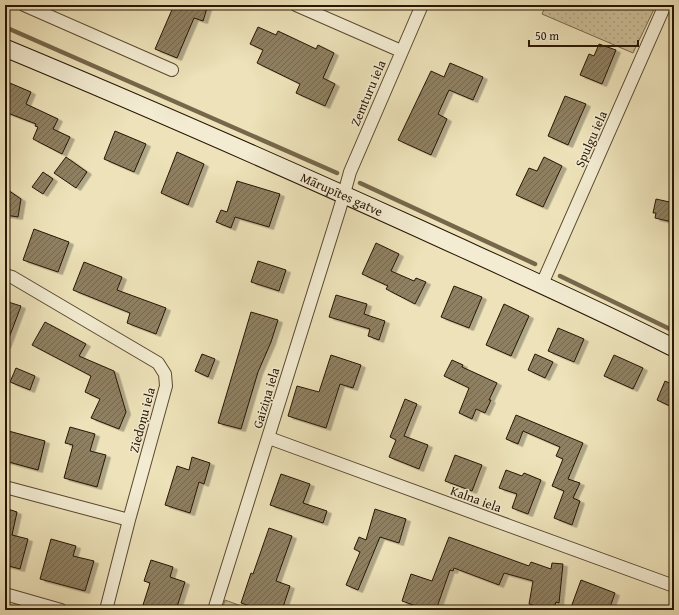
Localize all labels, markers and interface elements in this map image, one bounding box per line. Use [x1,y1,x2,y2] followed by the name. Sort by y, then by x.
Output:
[529,22,638,48] scale bar
[535,27,559,44] text: 50 m
[346,56,391,129] street label: Zemturu iela
[570,107,612,170] street label: Spulgu iela
[298,167,386,221] street label: Mārupītes gatve
[248,364,284,431] street label: Gaiziņa iela
[124,384,160,455] street label: Ziedoņu iela
[448,481,505,517] street label: Kalna iela

